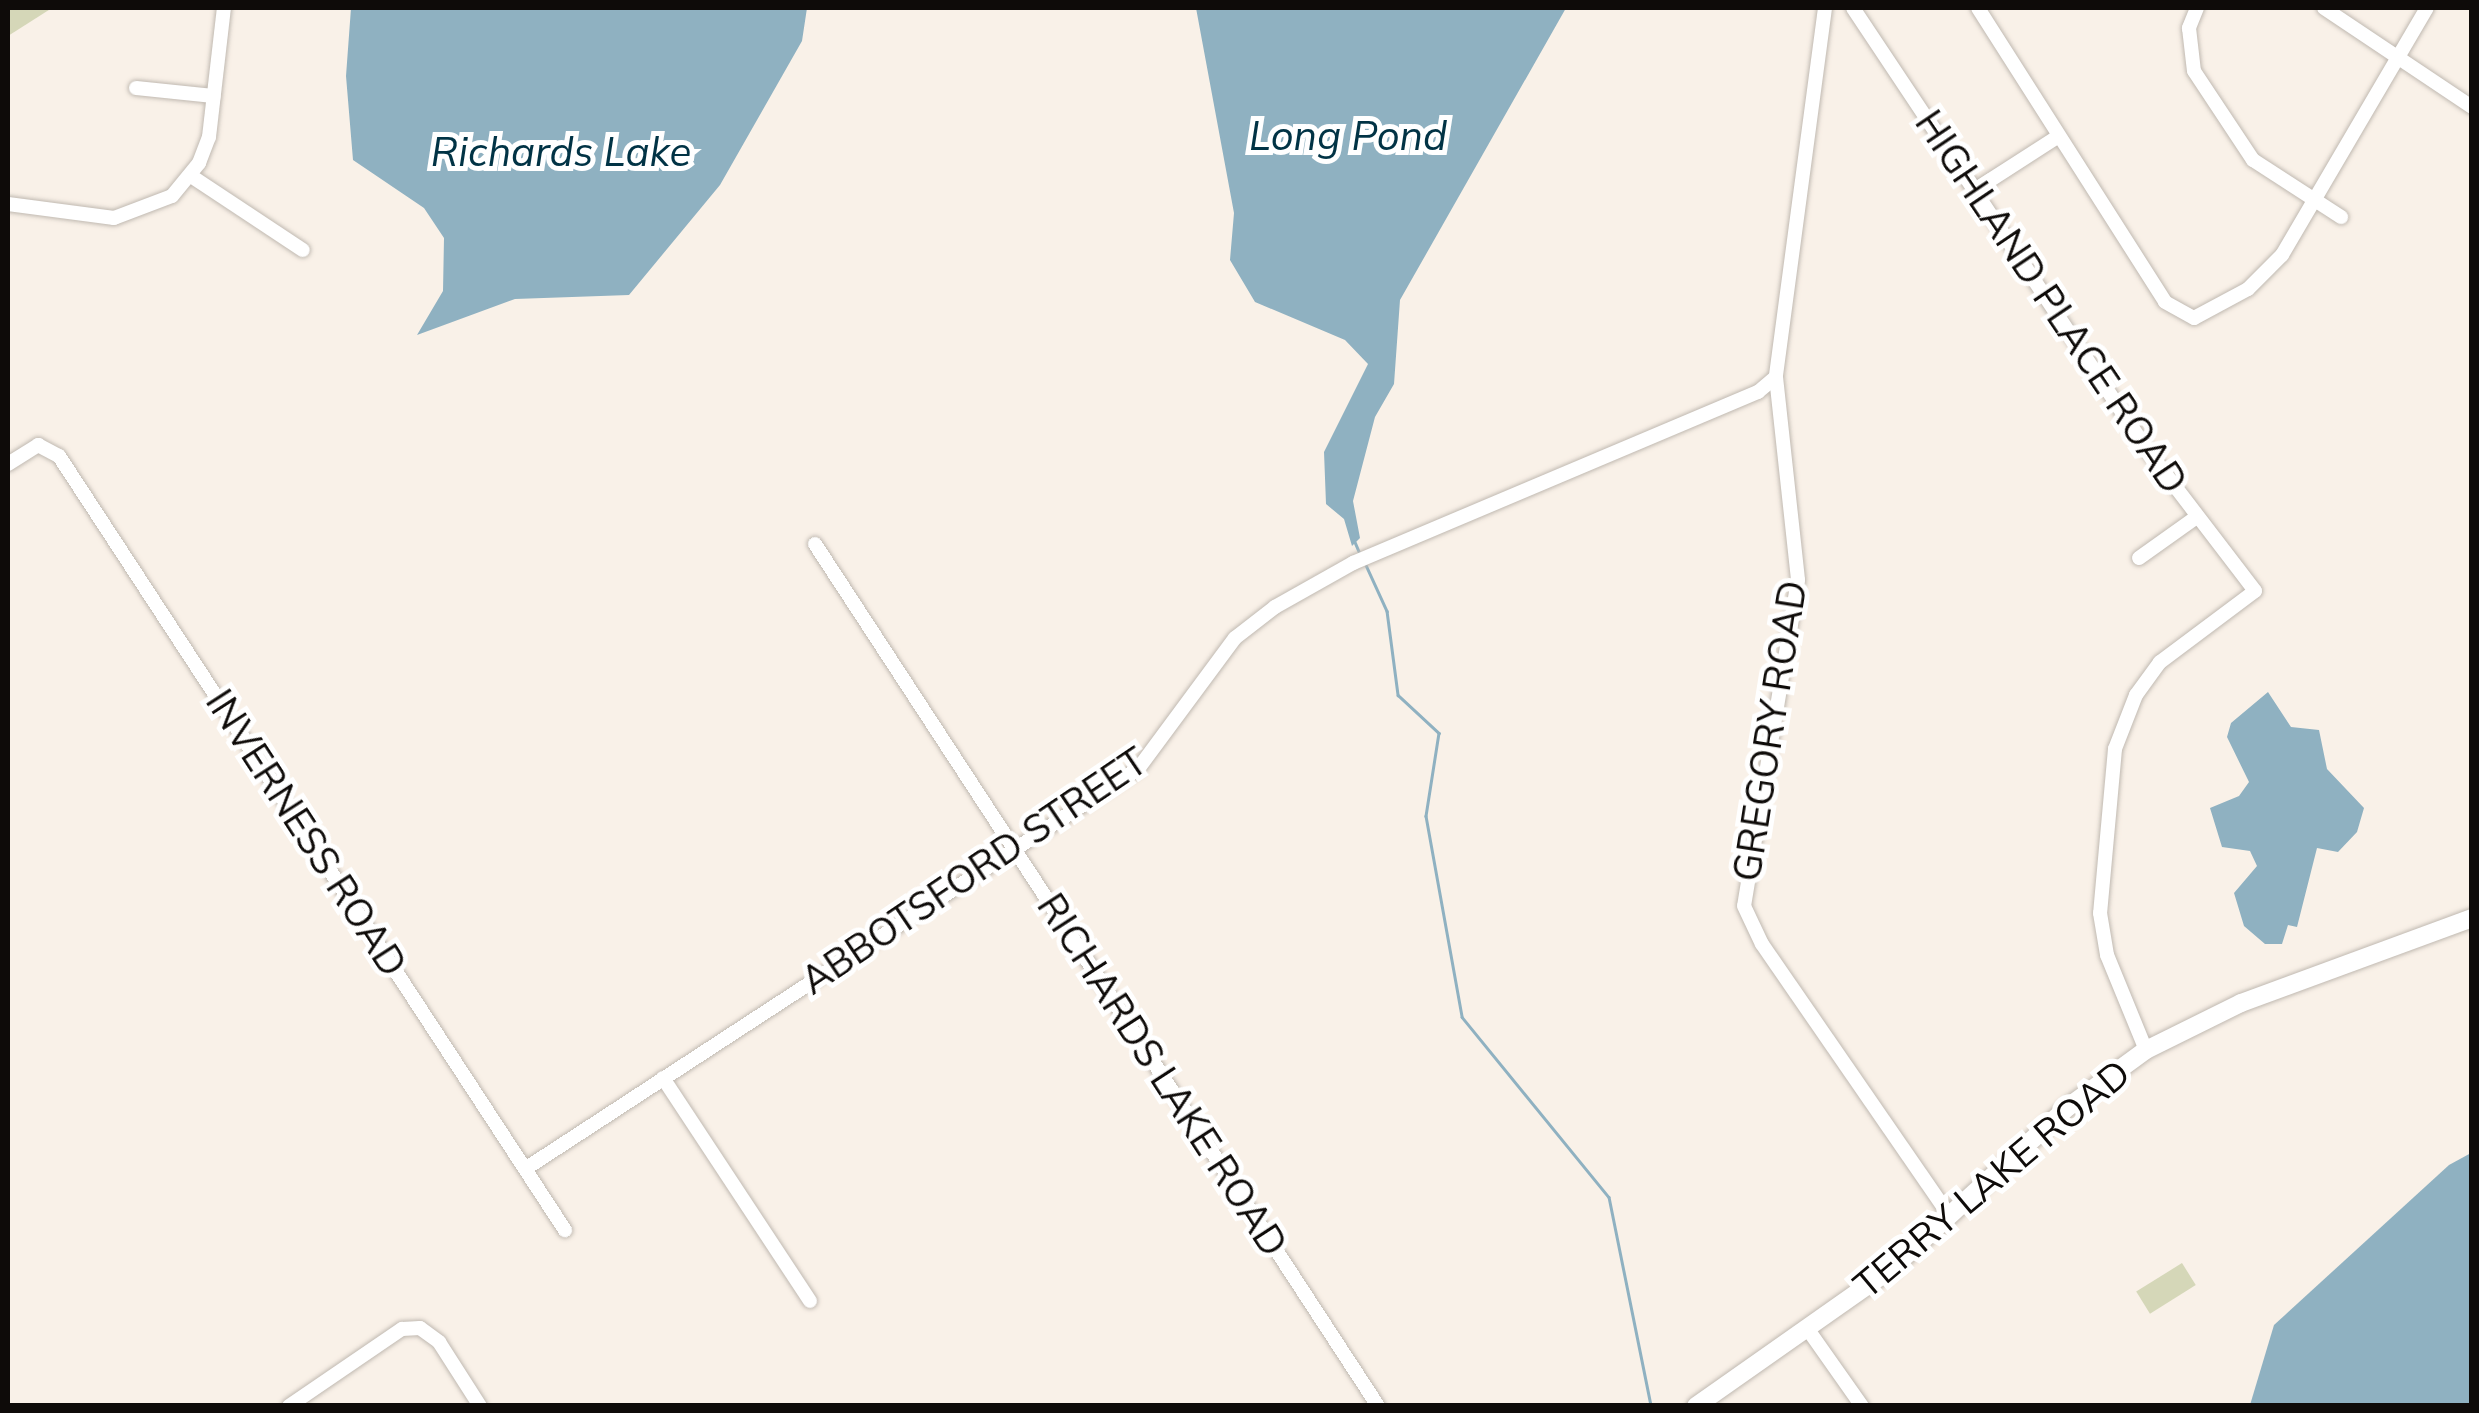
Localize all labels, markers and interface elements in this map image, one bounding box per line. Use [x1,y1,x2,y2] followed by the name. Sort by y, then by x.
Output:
[1906,102,2196,502] street label: HIGHLAND PLACE ROAD
[1249,111,1447,159] water label: Long Pond
[431,127,691,175] water label: Richards Lake
[1724,577,1816,885] street label: GREGORY ROAD
[196,681,416,985] street label: INVERNESS ROAD
[792,738,1156,1004] street label: ABBOTSFORD STREET
[1028,885,1296,1265] street label: RICHARDS LAKE ROAD
[1845,1050,2139,1308] street label: TERRY LAKE ROAD

